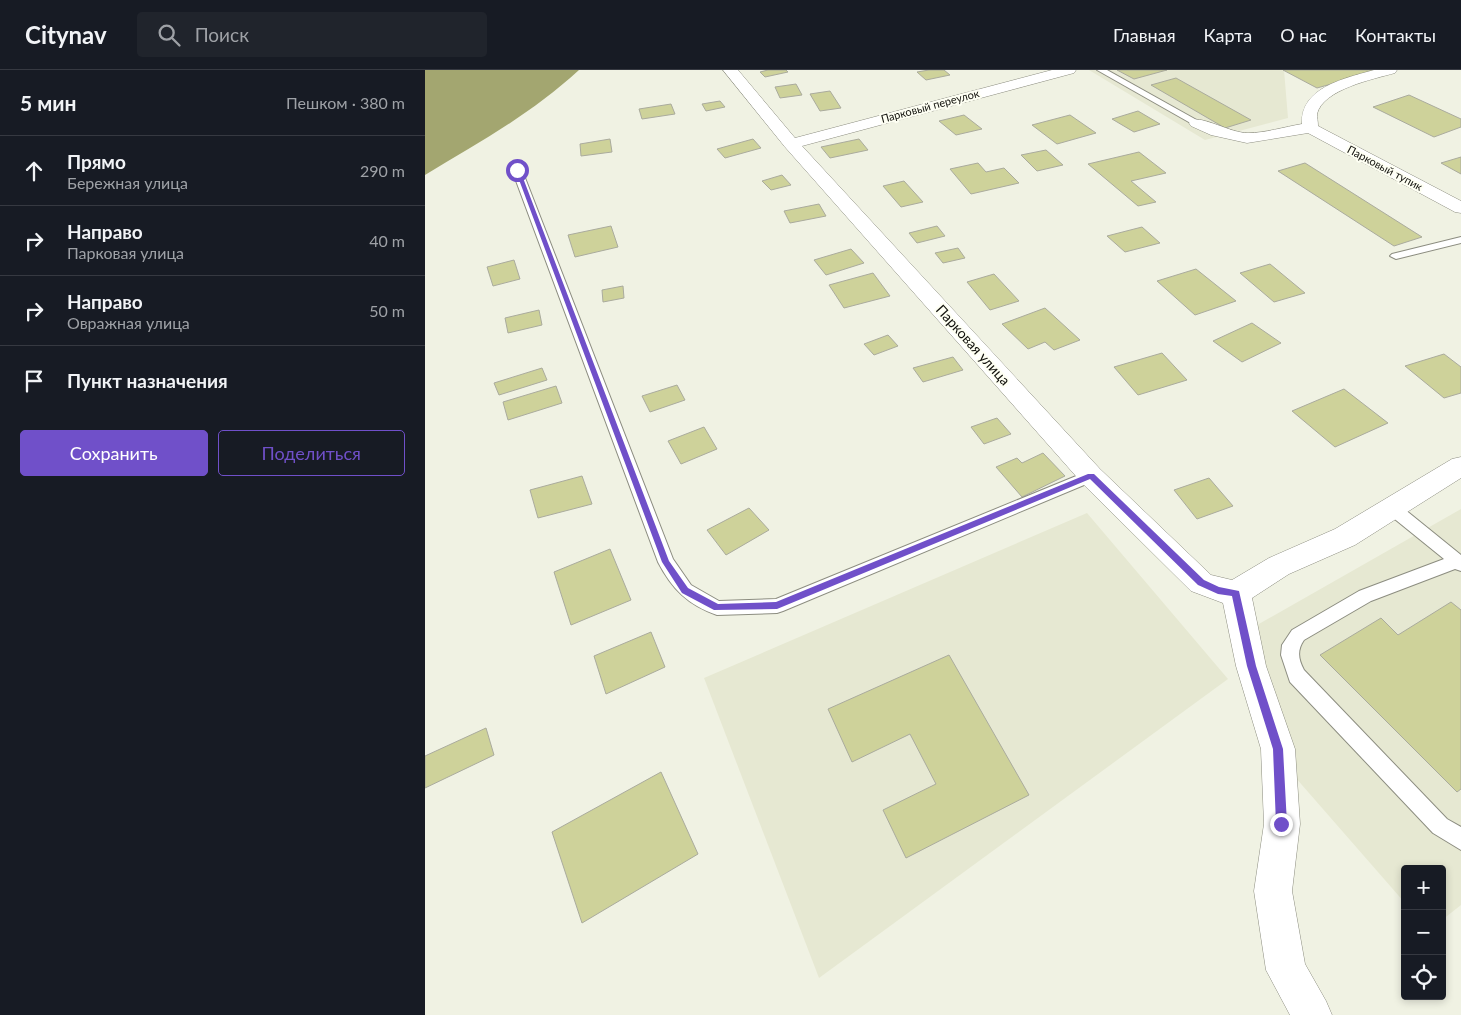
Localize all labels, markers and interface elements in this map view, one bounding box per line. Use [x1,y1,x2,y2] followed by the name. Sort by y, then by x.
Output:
[137,12,487,57] search box
[25,20,107,49] text: Citynav
[155,21,183,49] icon: search
[195,23,249,46] text: Поиск
[1113,24,1176,46] text: Главная
[1204,24,1252,46] text: Карта
[1280,24,1327,46] text: О нас
[1355,24,1436,46] text: Контакты
[879,86,981,125] street label: Парковый переулок
[20,90,77,115] text: 5 мин
[286,93,405,112] text: Пешком · 380 m
[1345,142,1425,193] street label: Парковый тупик
[67,150,126,173] text: Прямо
[20,157,48,185] icon: ahead
[506,159,529,182] route start
[360,161,405,180] text: 290 m
[67,173,188,192] text: Бережная улица
[67,220,143,243] text: Направо
[20,227,48,255] icon: right
[369,231,405,250] text: 40 m
[67,243,184,262] text: Парковая улица
[67,290,143,313] text: Направо
[20,297,48,325] icon: right
[369,301,405,320] text: 50 m
[933,301,1014,388] street label: Парковая улица
[67,313,190,332] text: Овражная улица
[20,367,48,395] icon: arrive
[67,369,228,392] text: Пункт назначения
[20,430,208,476] button: Сохранить
[218,430,405,476] button: Поделиться
[1270,813,1293,836] route end
[1401,865,1446,1000] map controls
[1401,865,1446,910] button: +
[1401,910,1446,955] button: −
[1401,955,1446,1000] button: locate

